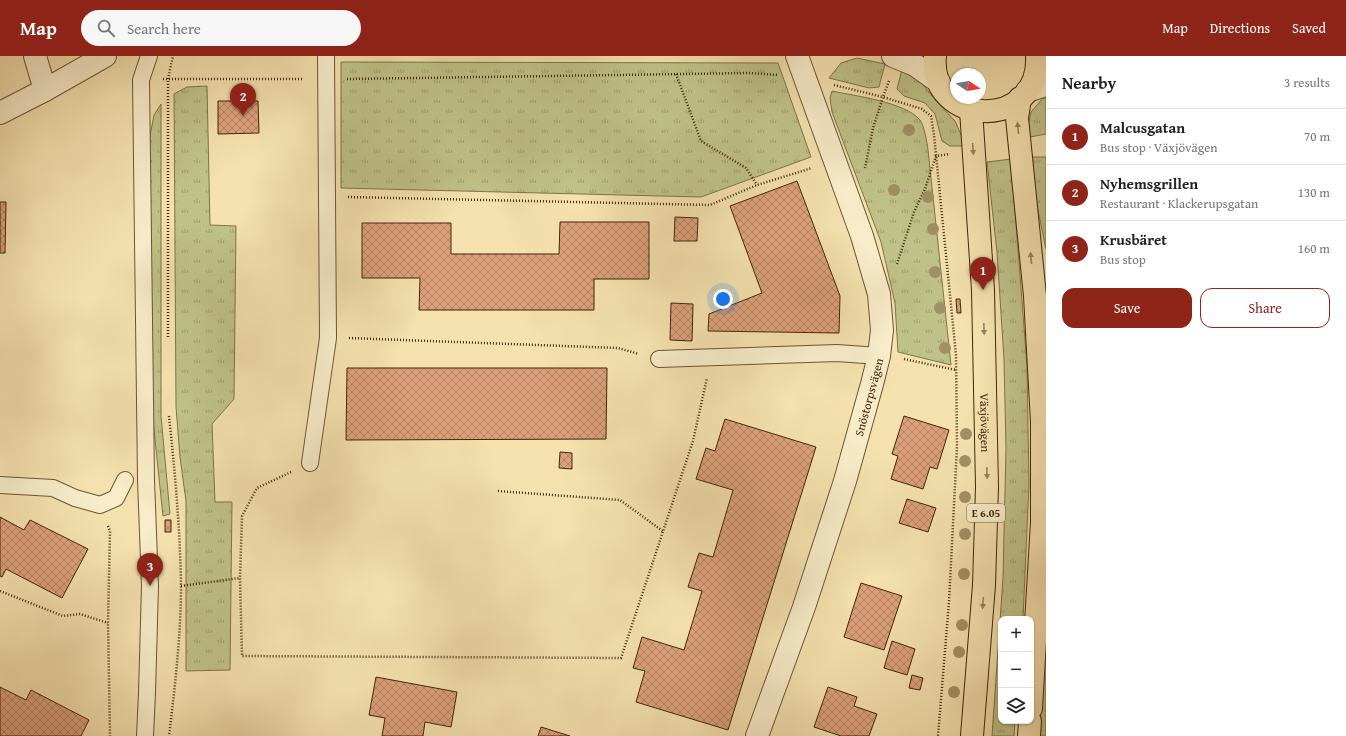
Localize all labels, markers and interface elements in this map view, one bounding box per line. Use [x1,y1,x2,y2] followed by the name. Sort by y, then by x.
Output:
[81,10,361,46] search box
[20,14,57,42] text: Map
[95,17,117,39] icon: search
[127,18,201,39] text: Search here
[1162,18,1188,38] text: Map
[1210,18,1270,38] text: Directions
[1292,18,1326,38] text: Saved
[950,68,986,104] north arrow
[1062,70,1116,95] text: Nearby
[1284,73,1330,92] text: 3 results
[230,83,256,116] pin: 2
[1100,117,1185,138] text: Malcusgatan
[1015,122,1021,134] one-way arrow
[1072,127,1078,146] text: 1
[1304,127,1330,146] text: 70 m
[1100,138,1218,157] text: Bus stop · Växjövägen
[970,143,977,155] one-way arrow
[1100,173,1198,194] text: Nyhemsgrillen
[1072,183,1078,202] text: 2
[1298,183,1330,202] text: 130 m
[1100,194,1258,213] text: Restaurant · Klackerupsgatan
[1100,229,1167,250] text: Krusbäret
[1072,239,1078,258] text: 3
[1298,239,1330,258] text: 160 m
[1100,250,1146,269] text: Bus stop
[1028,252,1035,264] one-way arrow
[970,257,996,290] pin: 1
[1062,288,1192,328] button: Save
[1200,288,1330,328] button: Share
[713,289,733,309] your location
[981,323,987,336] one-way arrow
[849,356,887,438] street label: Snöstorpsvägen
[977,393,995,453] street label: Växjövägen
[984,467,990,480] one-way arrow
[967,504,1005,522] road number: E 6.05
[137,553,163,586] pin: 3
[979,597,986,609] one-way arrow
[998,616,1034,724] map controls
[998,616,1034,652] button: +
[998,652,1034,688] button: −
[998,688,1034,724] button: layers

